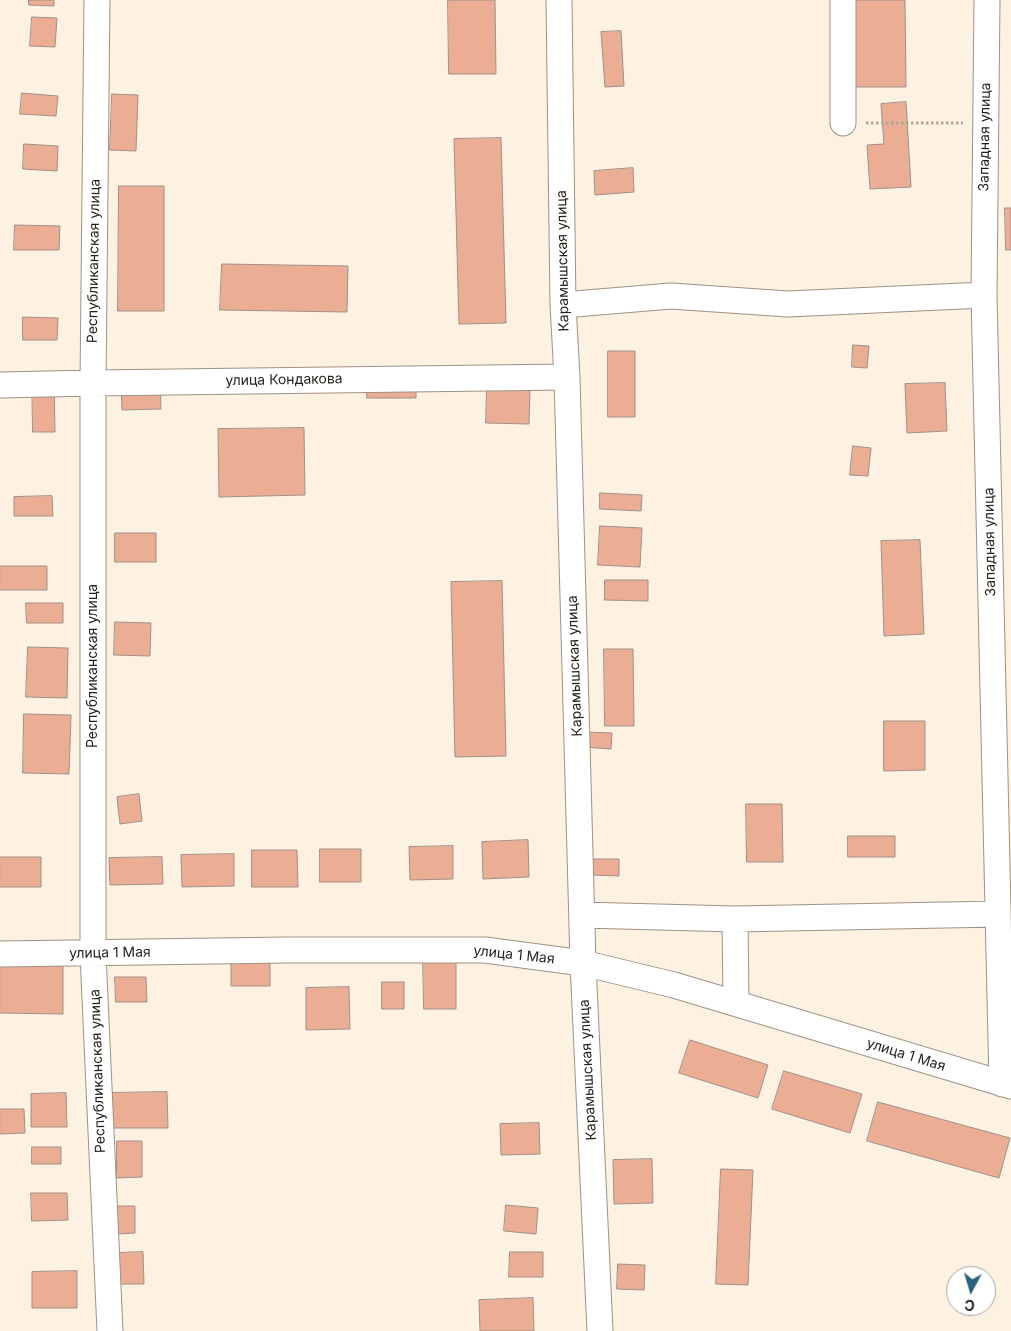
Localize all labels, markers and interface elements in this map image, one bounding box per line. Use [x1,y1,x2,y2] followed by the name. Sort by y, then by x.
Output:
[976,82,994,192] street label: Западная улица
[84,179,104,343] street label: Республиканская улица
[553,190,573,332] street label: Карамышская улица
[225,371,343,389] street label: улица Кондакова
[981,487,999,597] street label: Западная улица
[85,584,101,748] street label: Республиканская улица
[564,595,586,737] street label: Карамышская улица
[473,942,555,968] street label: улица 1 Мая
[69,944,151,962] street label: улица 1 Мая
[87,989,109,1153] street label: Республиканская улица
[576,999,600,1141] street label: Карамышская улица
[865,1035,947,1075] street label: улица 1 Мая
[946,1266,996,1316] north arrow
[963,1296,976,1314] text: С

